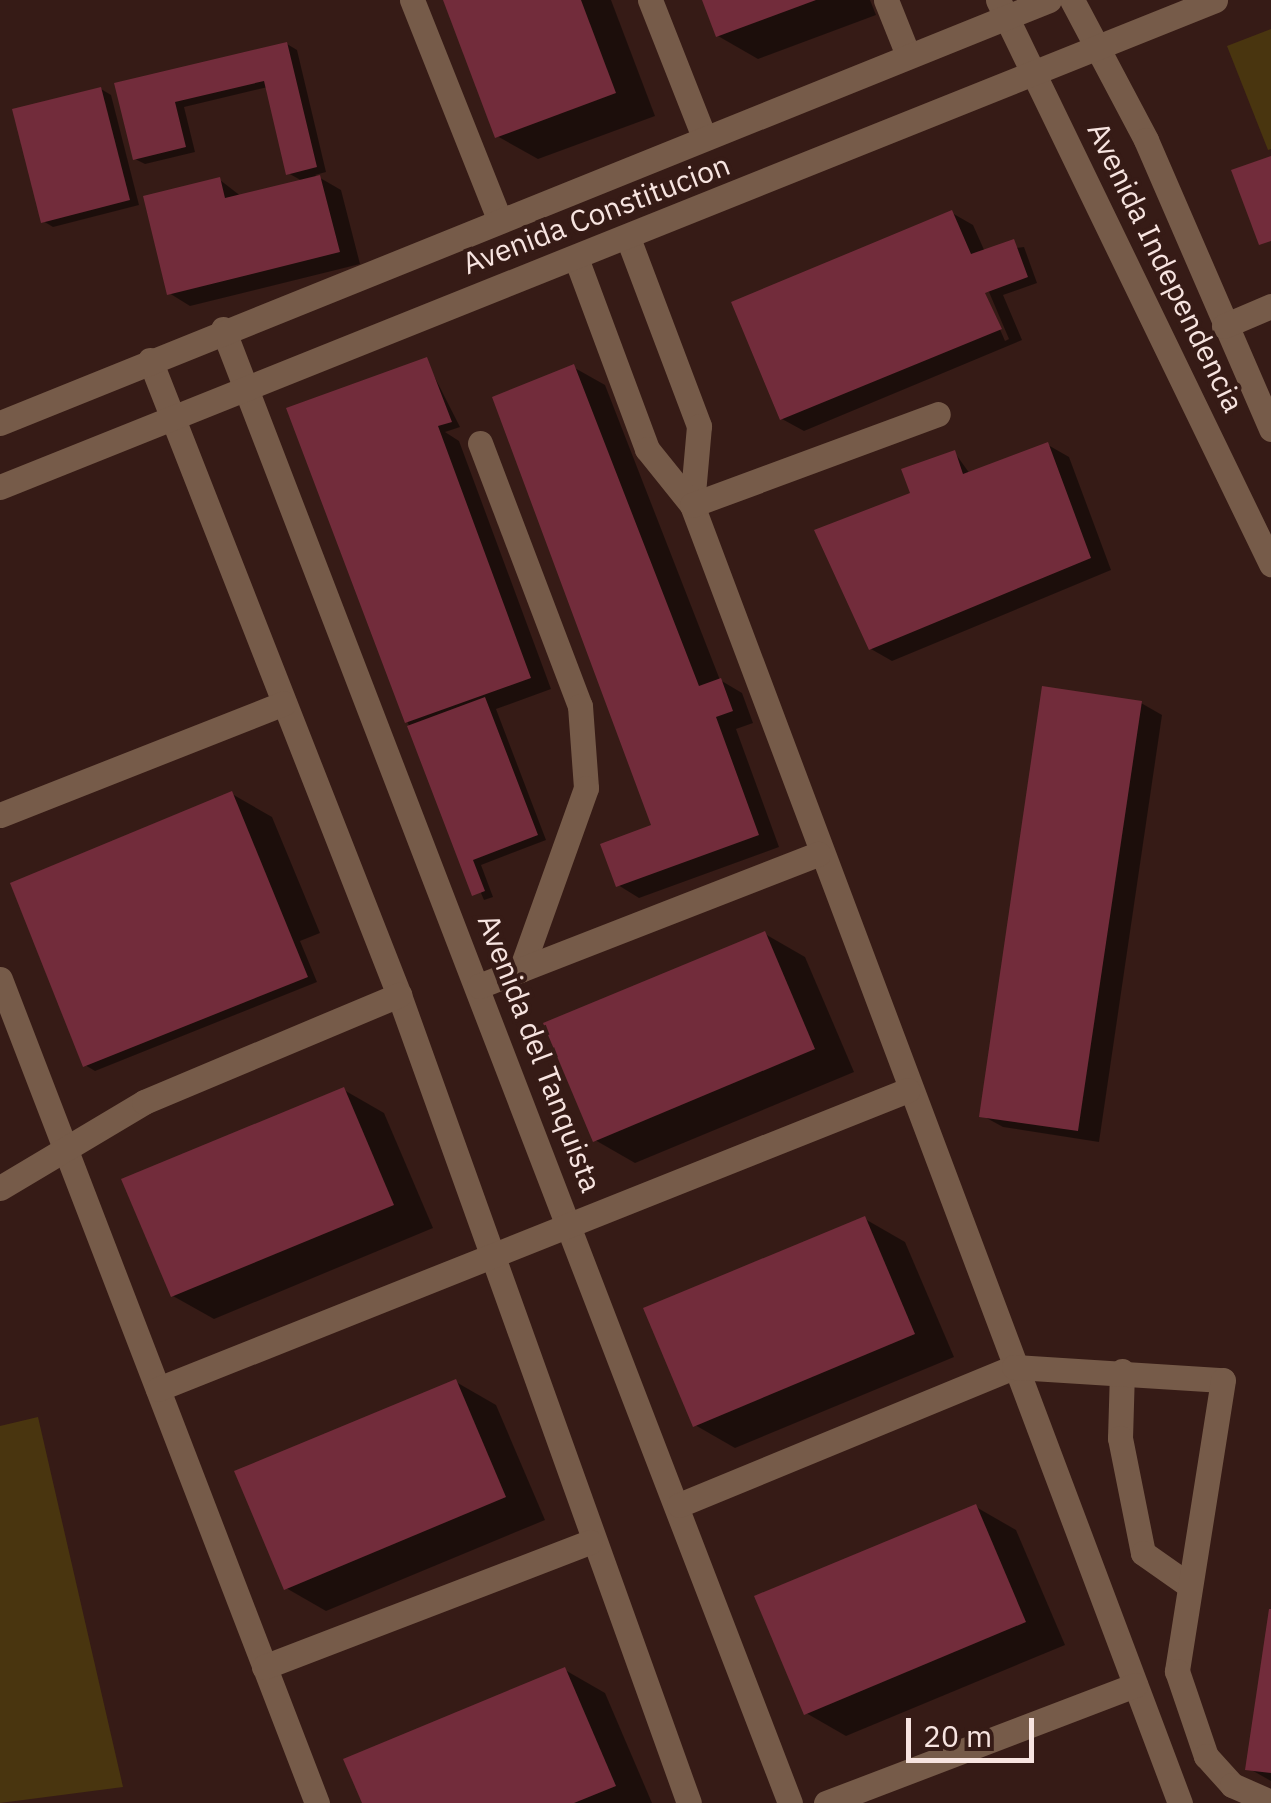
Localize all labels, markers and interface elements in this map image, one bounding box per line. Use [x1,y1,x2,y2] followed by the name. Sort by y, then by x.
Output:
[1080,116,1252,418] street label: Avenida Independencia
[457,146,735,282] street label: Avenida Constitucion
[470,909,610,1197] street label: Avenida del Tanquista
[911,1698,1038,1760] scale bar
[923,1716,992,1755] text: 20 m

